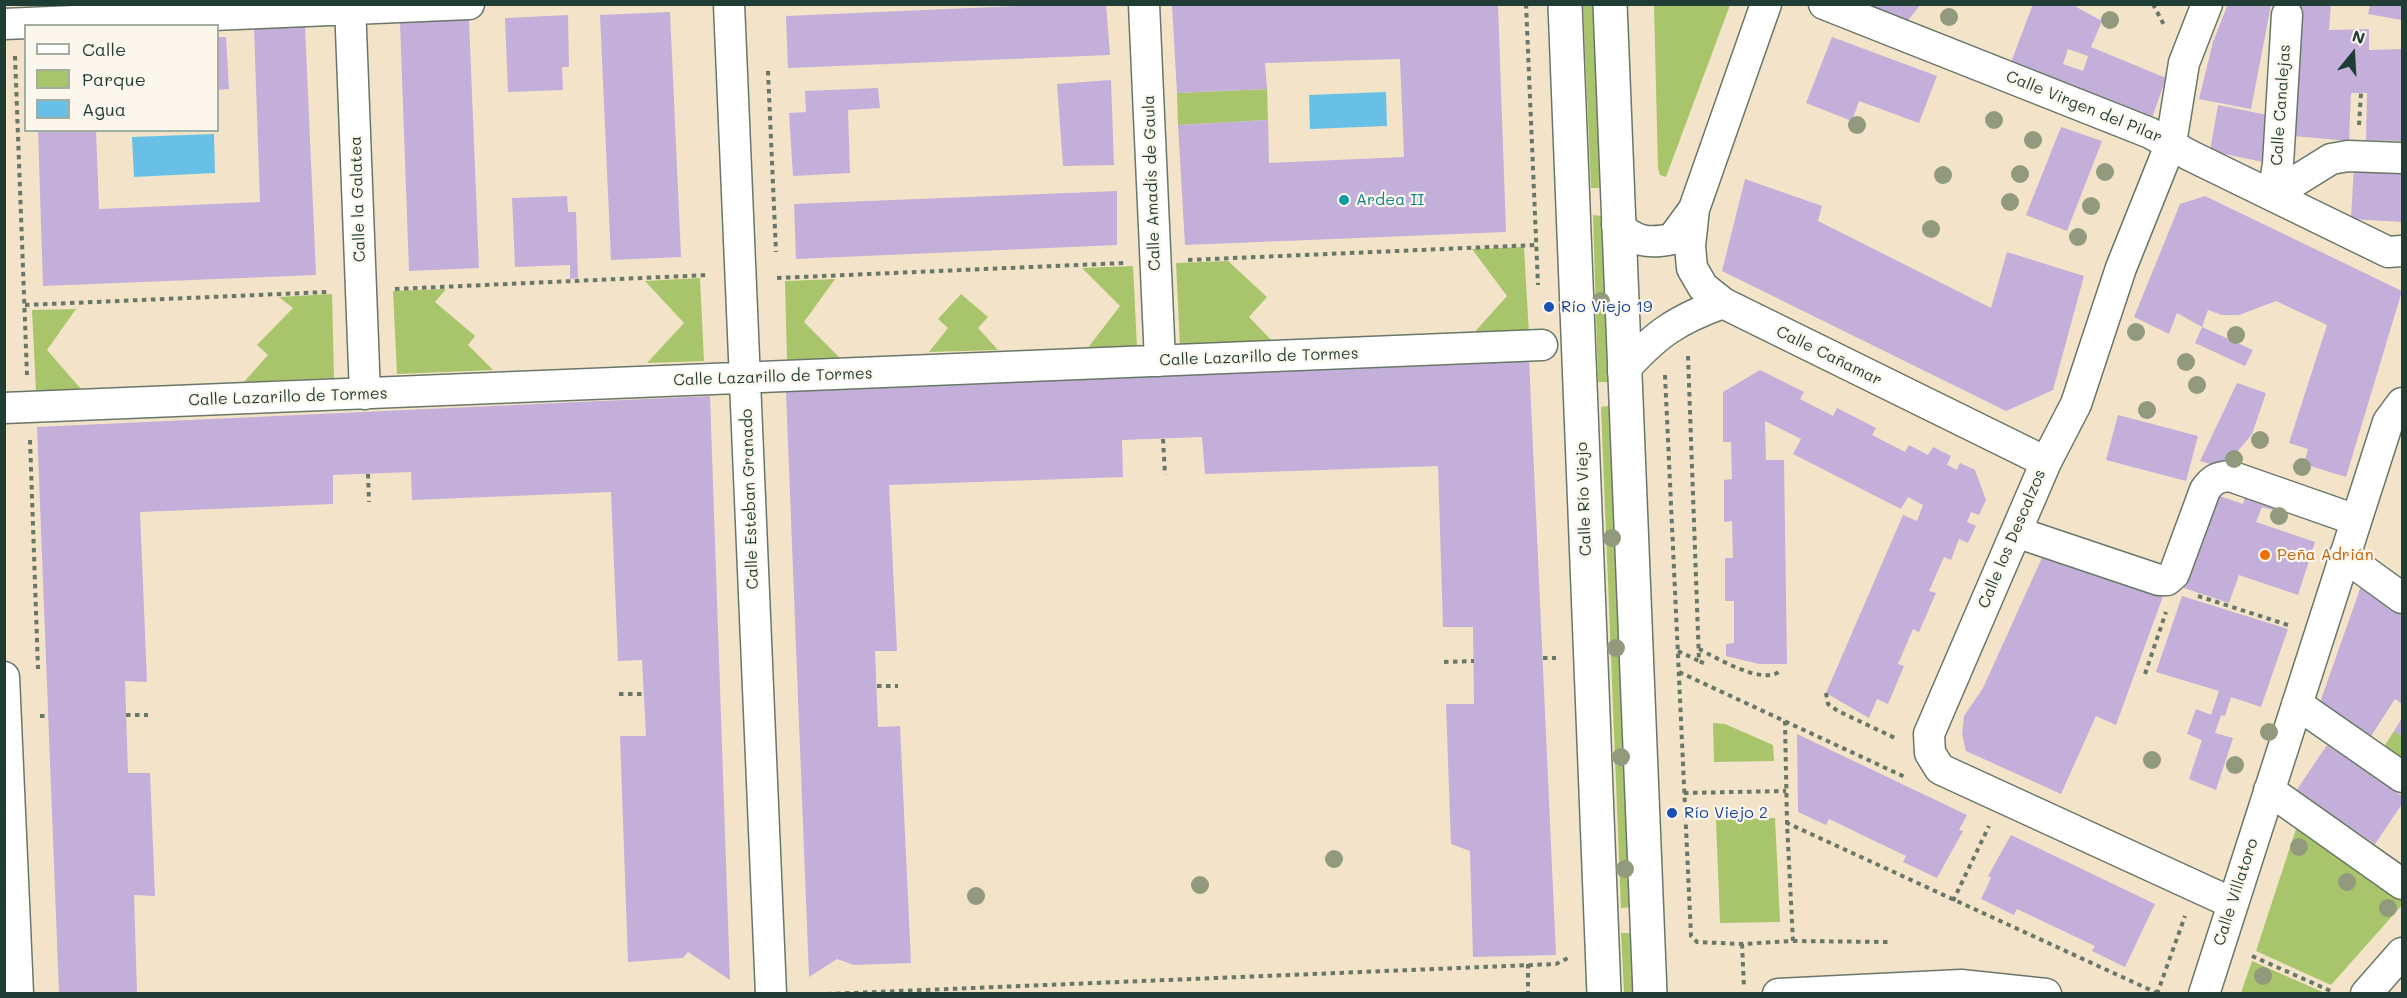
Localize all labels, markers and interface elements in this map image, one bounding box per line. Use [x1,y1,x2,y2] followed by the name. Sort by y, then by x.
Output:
[24,24,219,132] legend
[2323,24,2383,84] north arrow
[2350,25,2368,48] text: N
[82,37,126,61] text: Calle
[2267,44,2295,166] street label: Calle Canalejas
[82,67,146,91] text: Parque
[2003,67,2165,147] street label: Calle Virgen del Pilar
[1139,95,1165,271] street label: Calle Amadís de Gaula
[82,97,126,121] text: Agua
[346,136,370,262] street label: Calle la Galatea
[1356,190,1424,210] place label: Ardea II
[1337,193,1351,207] marker: Ardea II
[1561,297,1653,317] place label: Río Viejo 19
[1542,300,1556,314] marker: Río Viejo 19
[1773,322,1885,390] street label: Calle Cañamar
[1159,344,1359,370] street label: Calle Lazarillo de Tormes
[673,364,873,390] street label: Calle Lazarillo de Tormes
[188,384,388,410] street label: Calle Lazarillo de Tormes
[737,408,763,590] street label: Calle Esteban Granado
[1572,442,1596,556] street label: Calle Río Viejo
[1974,467,2050,611] street label: Calle los Descalzos
[2277,545,2374,565] place label: Peña Adrián
[2258,548,2272,562] marker: Peña Adrián
[1684,803,1768,823] place label: Río Viejo 2
[1665,806,1679,820] marker: Río Viejo 2
[2210,836,2262,948] street label: Calle Villatoro

